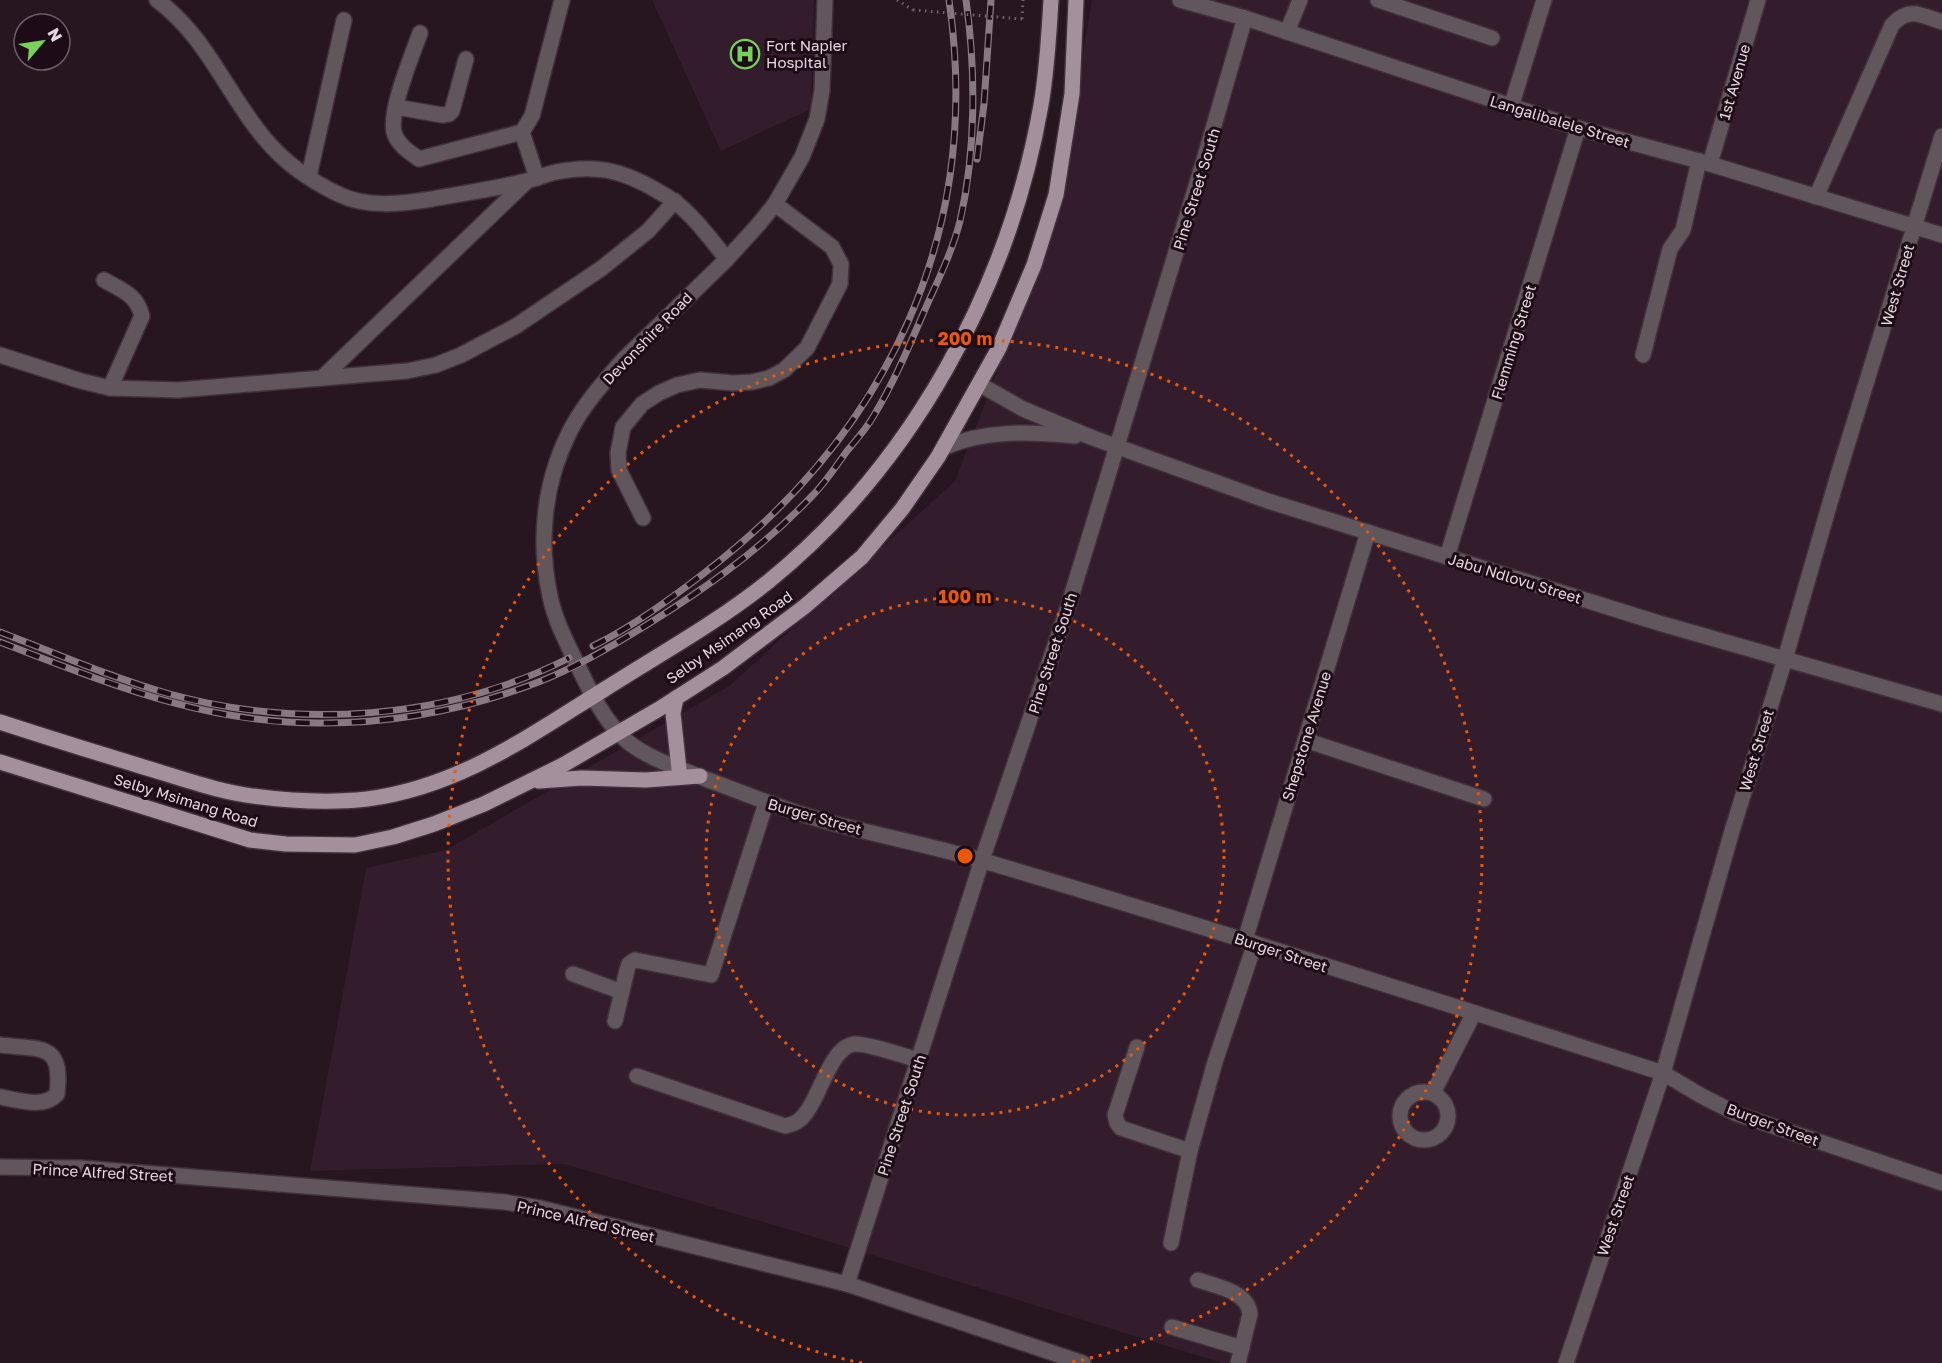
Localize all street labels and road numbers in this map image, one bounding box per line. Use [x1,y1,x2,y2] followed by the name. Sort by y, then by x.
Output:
[1715,42,1753,122] street label: 1st Avenue
[1488,91,1632,151] street label: Langalibalele Street
[1169,126,1223,252] street label: Pine Street South
[1877,242,1917,328] street label: West Street
[1487,282,1539,402] street label: Flemming Street
[598,288,696,388] street label: Devonshire Road
[1446,549,1584,607] street label: Jabu Ndlovu Street
[663,587,795,687] street label: Selby Msimang Road
[1024,590,1080,716] street label: Pine Street South
[1278,669,1334,803] street label: Shepstone Avenue
[1735,707,1777,793] street label: West Street
[112,770,260,830] street label: Selby Msimang Road
[766,794,864,838] street label: Burger Street
[1232,928,1330,976] street label: Burger Street
[873,1052,929,1178] street label: Pine Street South
[1724,1099,1822,1149] street label: Burger Street
[32,1159,174,1185] street label: Prince Alfred Street
[1593,1172,1637,1258] street label: West Street
[515,1196,657,1246] street label: Prince Alfred Street

